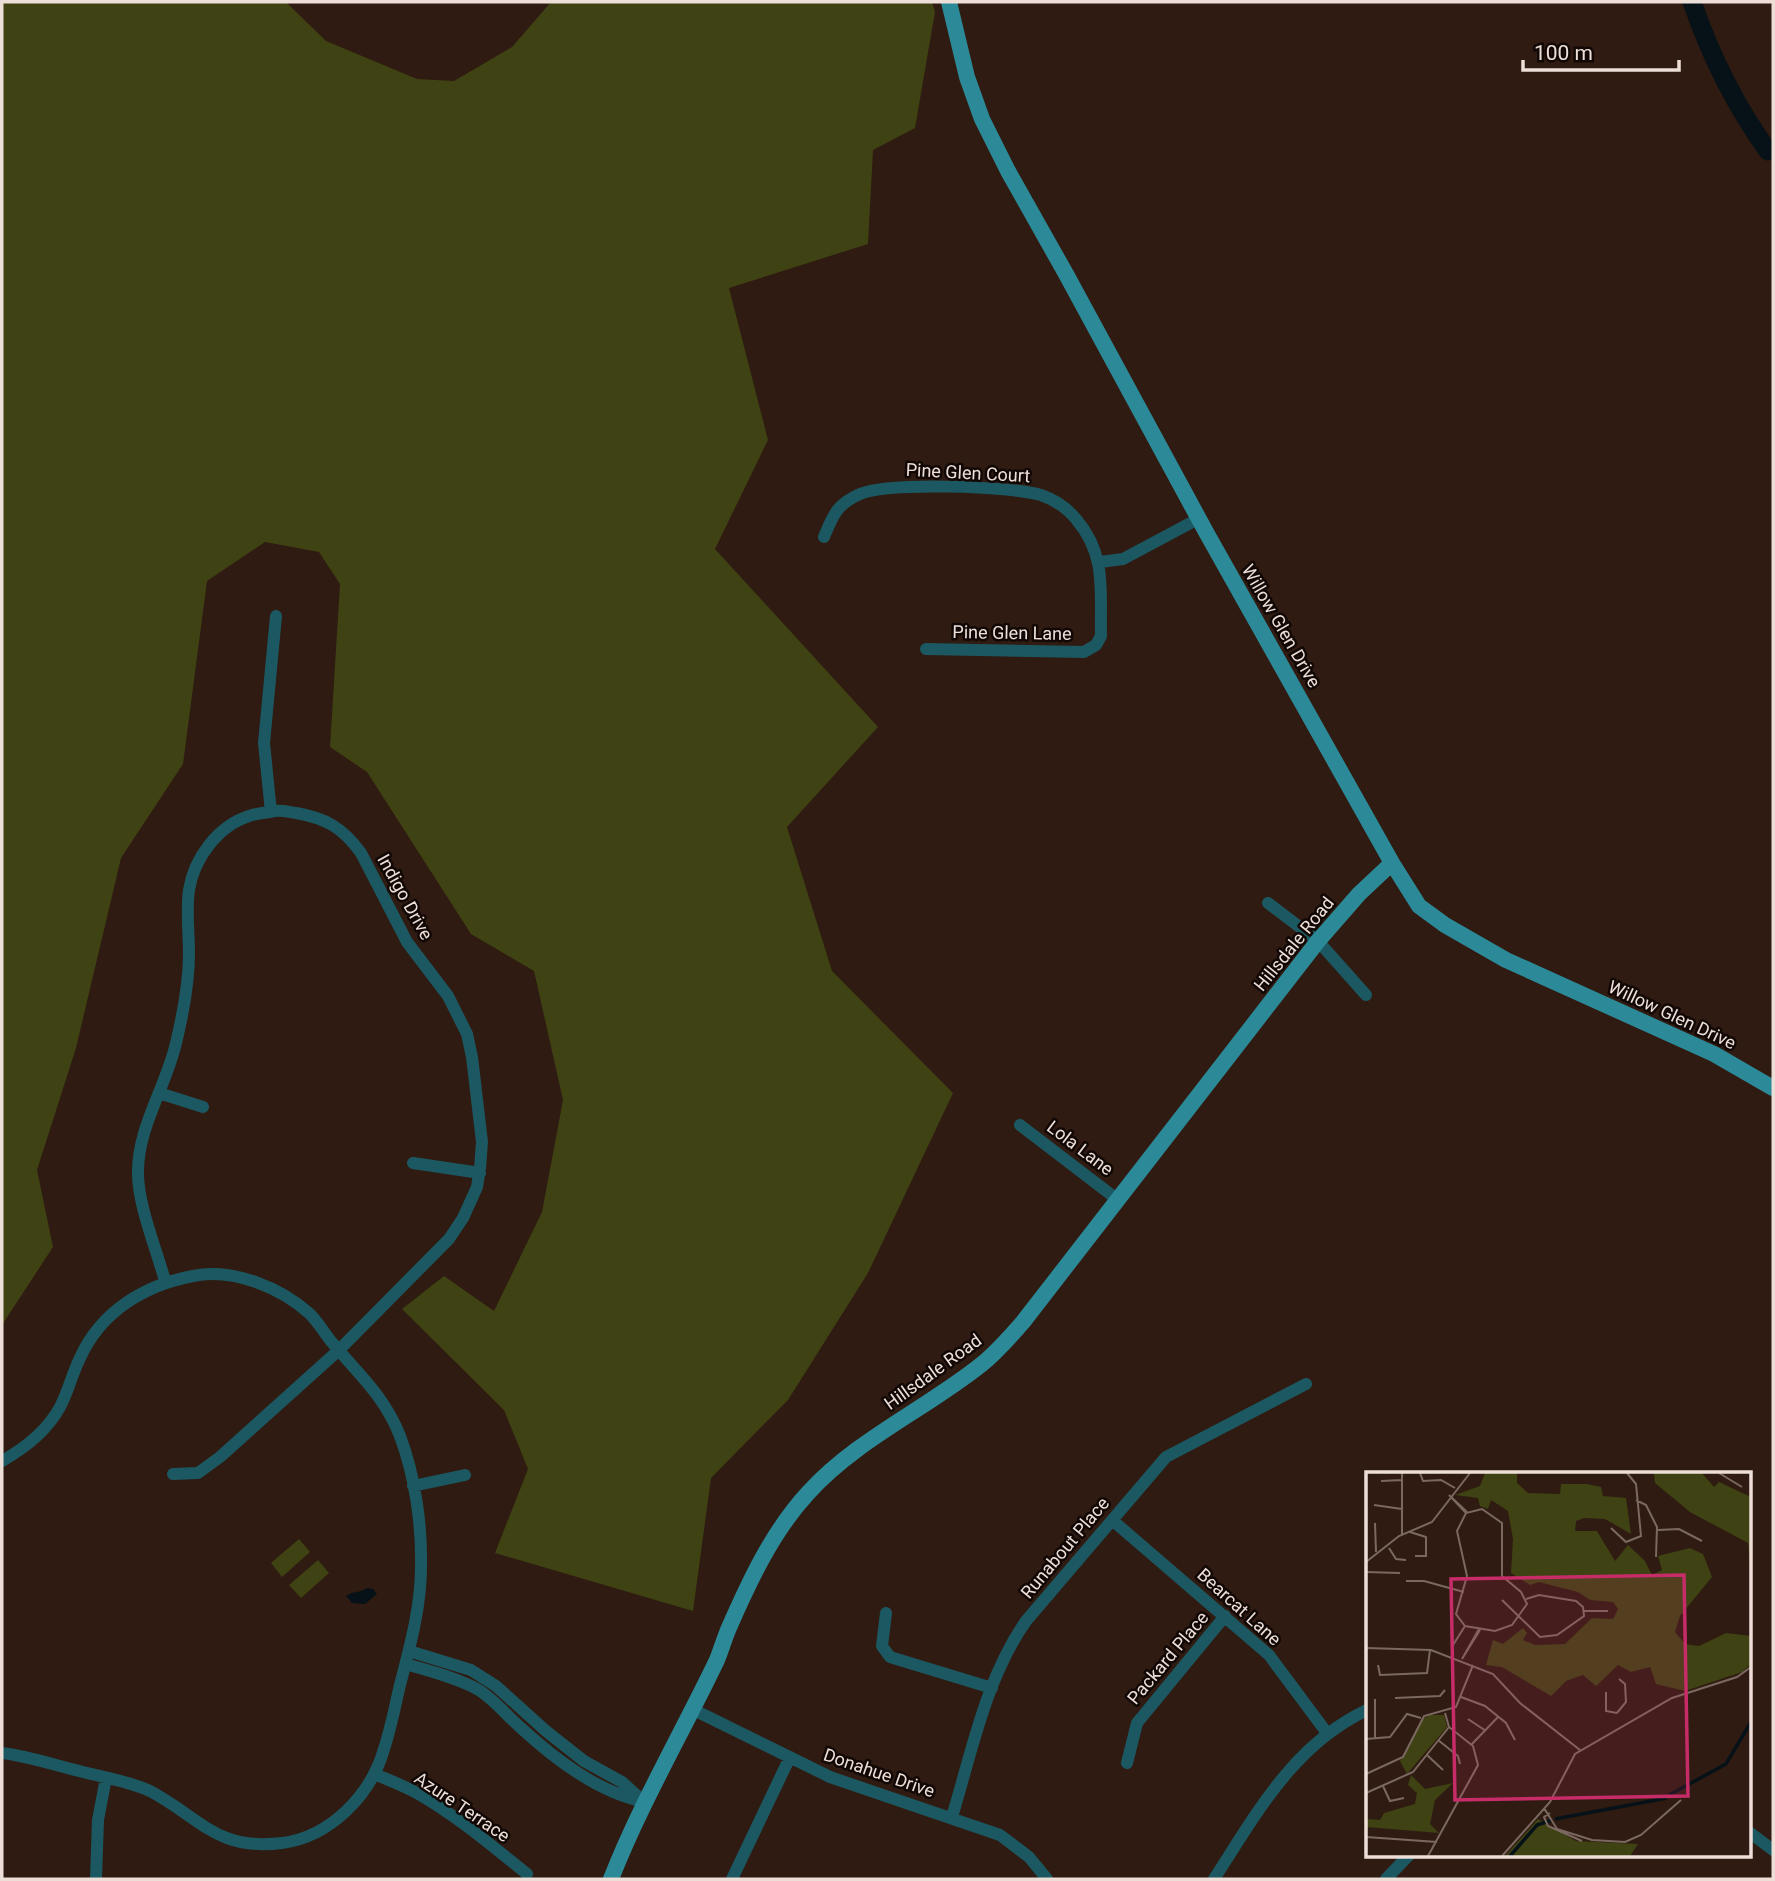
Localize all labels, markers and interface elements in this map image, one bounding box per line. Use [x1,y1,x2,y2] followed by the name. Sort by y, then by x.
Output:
[1523,28,1679,72] scale bar
[1534,41,1593,65] text: 100 m
[905,459,1031,486] street label: Pine Glen Court
[1238,561,1325,691] street label: Willow Glen Drive
[952,621,1072,644] street label: Pine Glen Lane
[373,850,438,943] street label: Indigo Drive
[1249,892,1338,995] street label: Hillsdale Road
[1605,976,1739,1053] street label: Willow Glen Drive
[1043,1116,1118,1179] street label: Lola Lane
[880,1329,985,1414] street label: Hillsdale Road
[1366,1472,1750,1856] inset map
[1016,1493,1113,1603] street label: Runabout Place
[1193,1564,1285,1650] street label: Bearcat Lane
[1123,1607,1212,1708] street label: Packard Place
[821,1744,937,1801] street label: Donahue Drive
[411,1767,514,1846] street label: Azure Terrace

